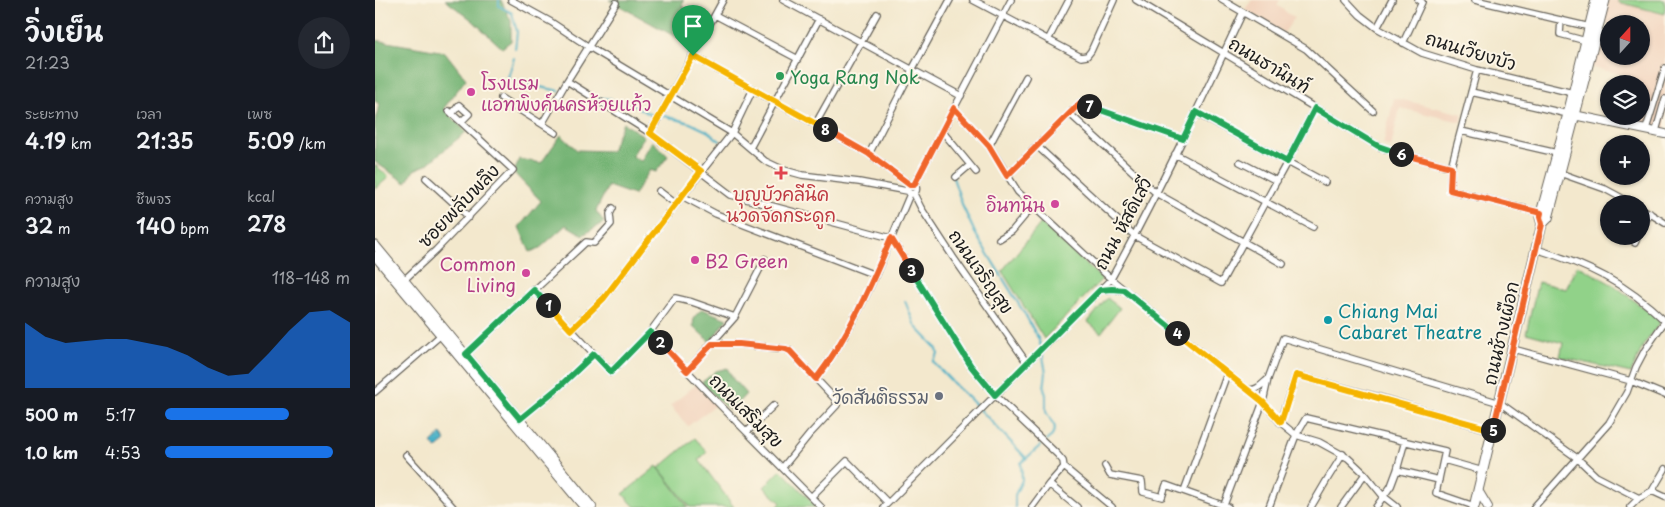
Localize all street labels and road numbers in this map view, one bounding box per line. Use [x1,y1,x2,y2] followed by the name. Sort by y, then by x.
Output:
[1422,23,1520,77] street label: ถนนเวียงบัว
[1224,29,1316,99] street label: ถนนธานินท์
[411,157,505,253] street label: ซอยพลับพลึง
[1086,172,1158,274] street label: ถนน หัสดิเสวี
[941,223,1021,320] street label: ถนนเจริญสุข
[1475,278,1525,388] street label: ถนนช้างเผือก
[702,367,790,455] street label: ถนนเสริมสุข

